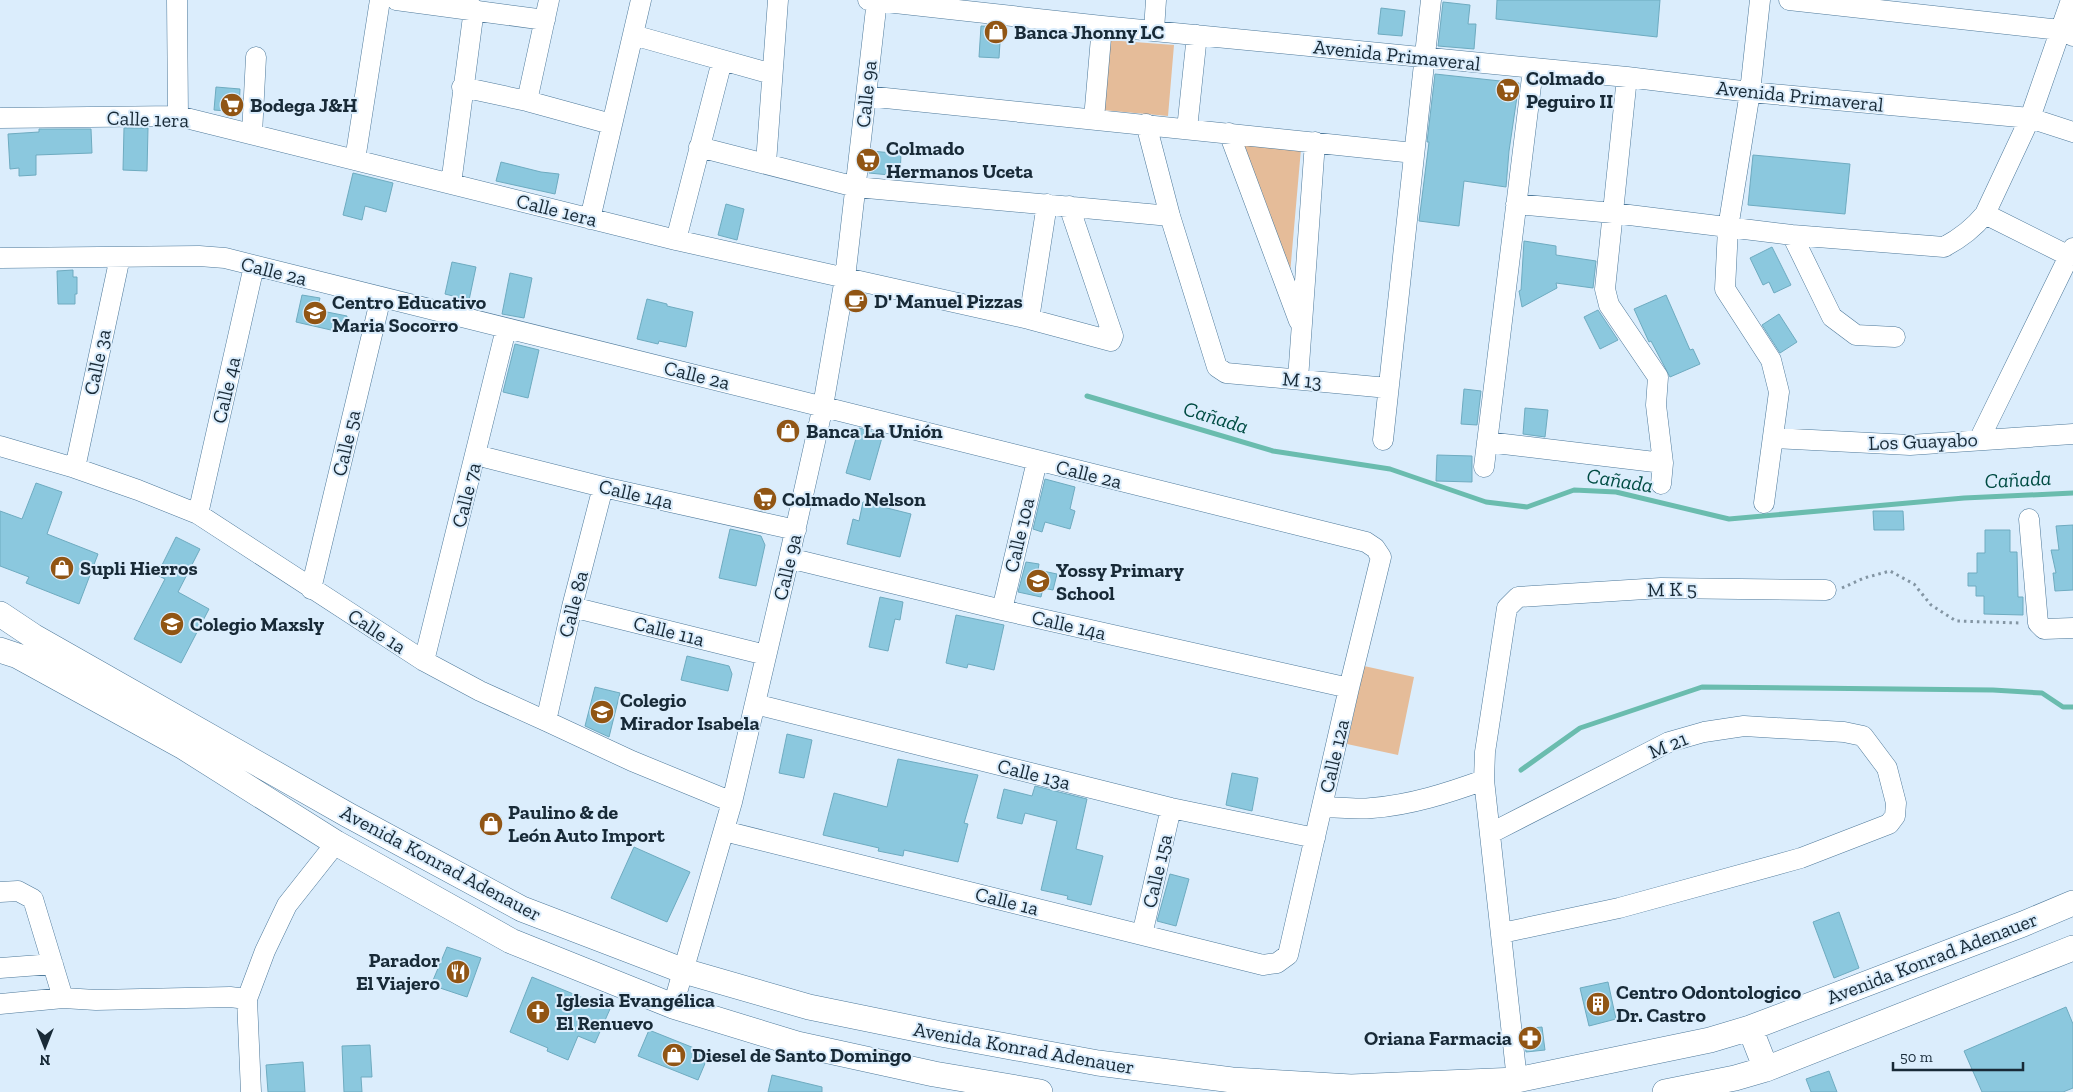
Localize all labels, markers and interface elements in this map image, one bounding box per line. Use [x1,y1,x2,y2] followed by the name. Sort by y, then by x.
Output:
[983,19,1009,45] shop icon: Banca Jhonny LC
[1014,20,1164,44] place label: Banca Jhonny LC
[1312,34,1482,76] street label: Avenida Primaveral
[851,59,881,129] street label: Calle 9a
[1526,66,1613,113] place label: Colmado Peguiro II
[1715,75,1885,117] street label: Avenida Primaveral
[1495,77,1521,103] supermarket icon: Colmado Peguiro II
[219,92,245,118] supermarket icon: Bodega J&H
[250,93,358,117] place label: Bodega J&H
[106,106,190,132] street label: Calle 1era
[886,136,1033,183] place label: Colmado Hermanos Uceta
[855,147,881,173] supermarket icon: Colmado Hermanos Uceta
[514,188,600,232] street label: Calle 1era
[239,251,310,291] street label: Calle 2a
[843,288,869,314] cafe icon: D' Manuel Pizzas
[874,289,1023,313] place label: D' Manuel Pizzas
[332,290,487,337] place label: Centro Educativo Maria Socorro
[302,300,328,326] school or university icon: Centro Educativo Maria Socorro
[78,327,116,397] street label: Calle 3a
[207,354,245,426] street label: Calle 4a
[662,355,733,395] street label: Calle 2a
[1281,366,1323,394] street label: M 13
[1180,395,1252,439] water label: Cañada
[327,407,365,478] street label: Calle 5a
[775,418,801,444] shop icon: Banca La Unión
[806,419,943,443] place label: Banca La Unión
[1868,427,1978,455] street label: Los Guayabo
[1054,454,1125,494] street label: Calle 2a
[446,460,486,530] street label: Calle 7a
[1585,462,1655,498] water label: Cañada
[1984,465,2052,493] water label: Cañada
[597,474,676,514] street label: Calle 14a
[752,486,778,512] supermarket icon: Colmado Nelson
[782,487,926,511] place label: Colmado Nelson
[999,495,1039,575] street label: Calle 10a
[768,531,806,603] street label: Calle 9a
[49,555,75,581] shop icon: Supli Hierros
[80,556,198,580] place label: Supli Hierros
[1056,558,1184,605] place label: Yossy Primary School
[553,568,593,640] street label: Calle 8a
[1025,568,1051,594] school or university icon: Yossy Primary School
[1647,577,1697,601] street label: M K 5
[343,603,411,659] street label: Calle 1a
[1030,605,1109,645] street label: Calle 14a
[159,611,185,637] school or university icon: Colegio Maxsly
[631,611,707,651] street label: Calle 11a
[190,612,325,636] place label: Colegio Maxsly
[620,688,760,735] place label: Colegio Mirador Isabela
[589,699,615,725] school or university icon: Colegio Mirador Isabela
[1314,717,1354,795] street label: Calle 12a
[1645,726,1691,764] street label: M 21
[995,753,1073,795] street label: Calle 13a
[337,800,545,926] street label: Avenida Konrad Adenauer
[508,800,666,847] place label: Paulino & de León Auto Import
[478,811,504,837] shop icon: Paulino & de León Auto Import
[1137,832,1177,910] street label: Calle 15a
[973,882,1042,921] street label: Calle 1a
[1823,907,2041,1009] street label: Avenida Konrad Adenauer
[356,948,441,995] place label: Parador El Viajero
[445,959,471,985] restaurant icon: Parador El Viajero
[1616,980,1802,1027] place label: Centro Odontologico Dr. Castro
[556,988,715,1035] place label: Iglesia Evangélica El Renuevo
[1585,991,1611,1017] building icon: Centro Odontologico Dr. Castro
[525,999,551,1025] church icon: Iglesia Evangélica El Renuevo
[912,1017,1136,1079] street label: Avenida Konrad Adenauer
[20,1022,70,1072] north arrow
[1517,1025,1543,1051] pharmacy icon: Oriana Farmacia
[1364,1026,1512,1050] place label: Oriana Farmacia
[1893,1040,2023,1072] scale bar
[661,1042,687,1068] shop icon: Diesel de Santo Domingo
[692,1043,912,1067] place label: Diesel de Santo Domingo
[1900,1048,1933,1066] text: 50 m
[39,1051,50,1068] text: N

